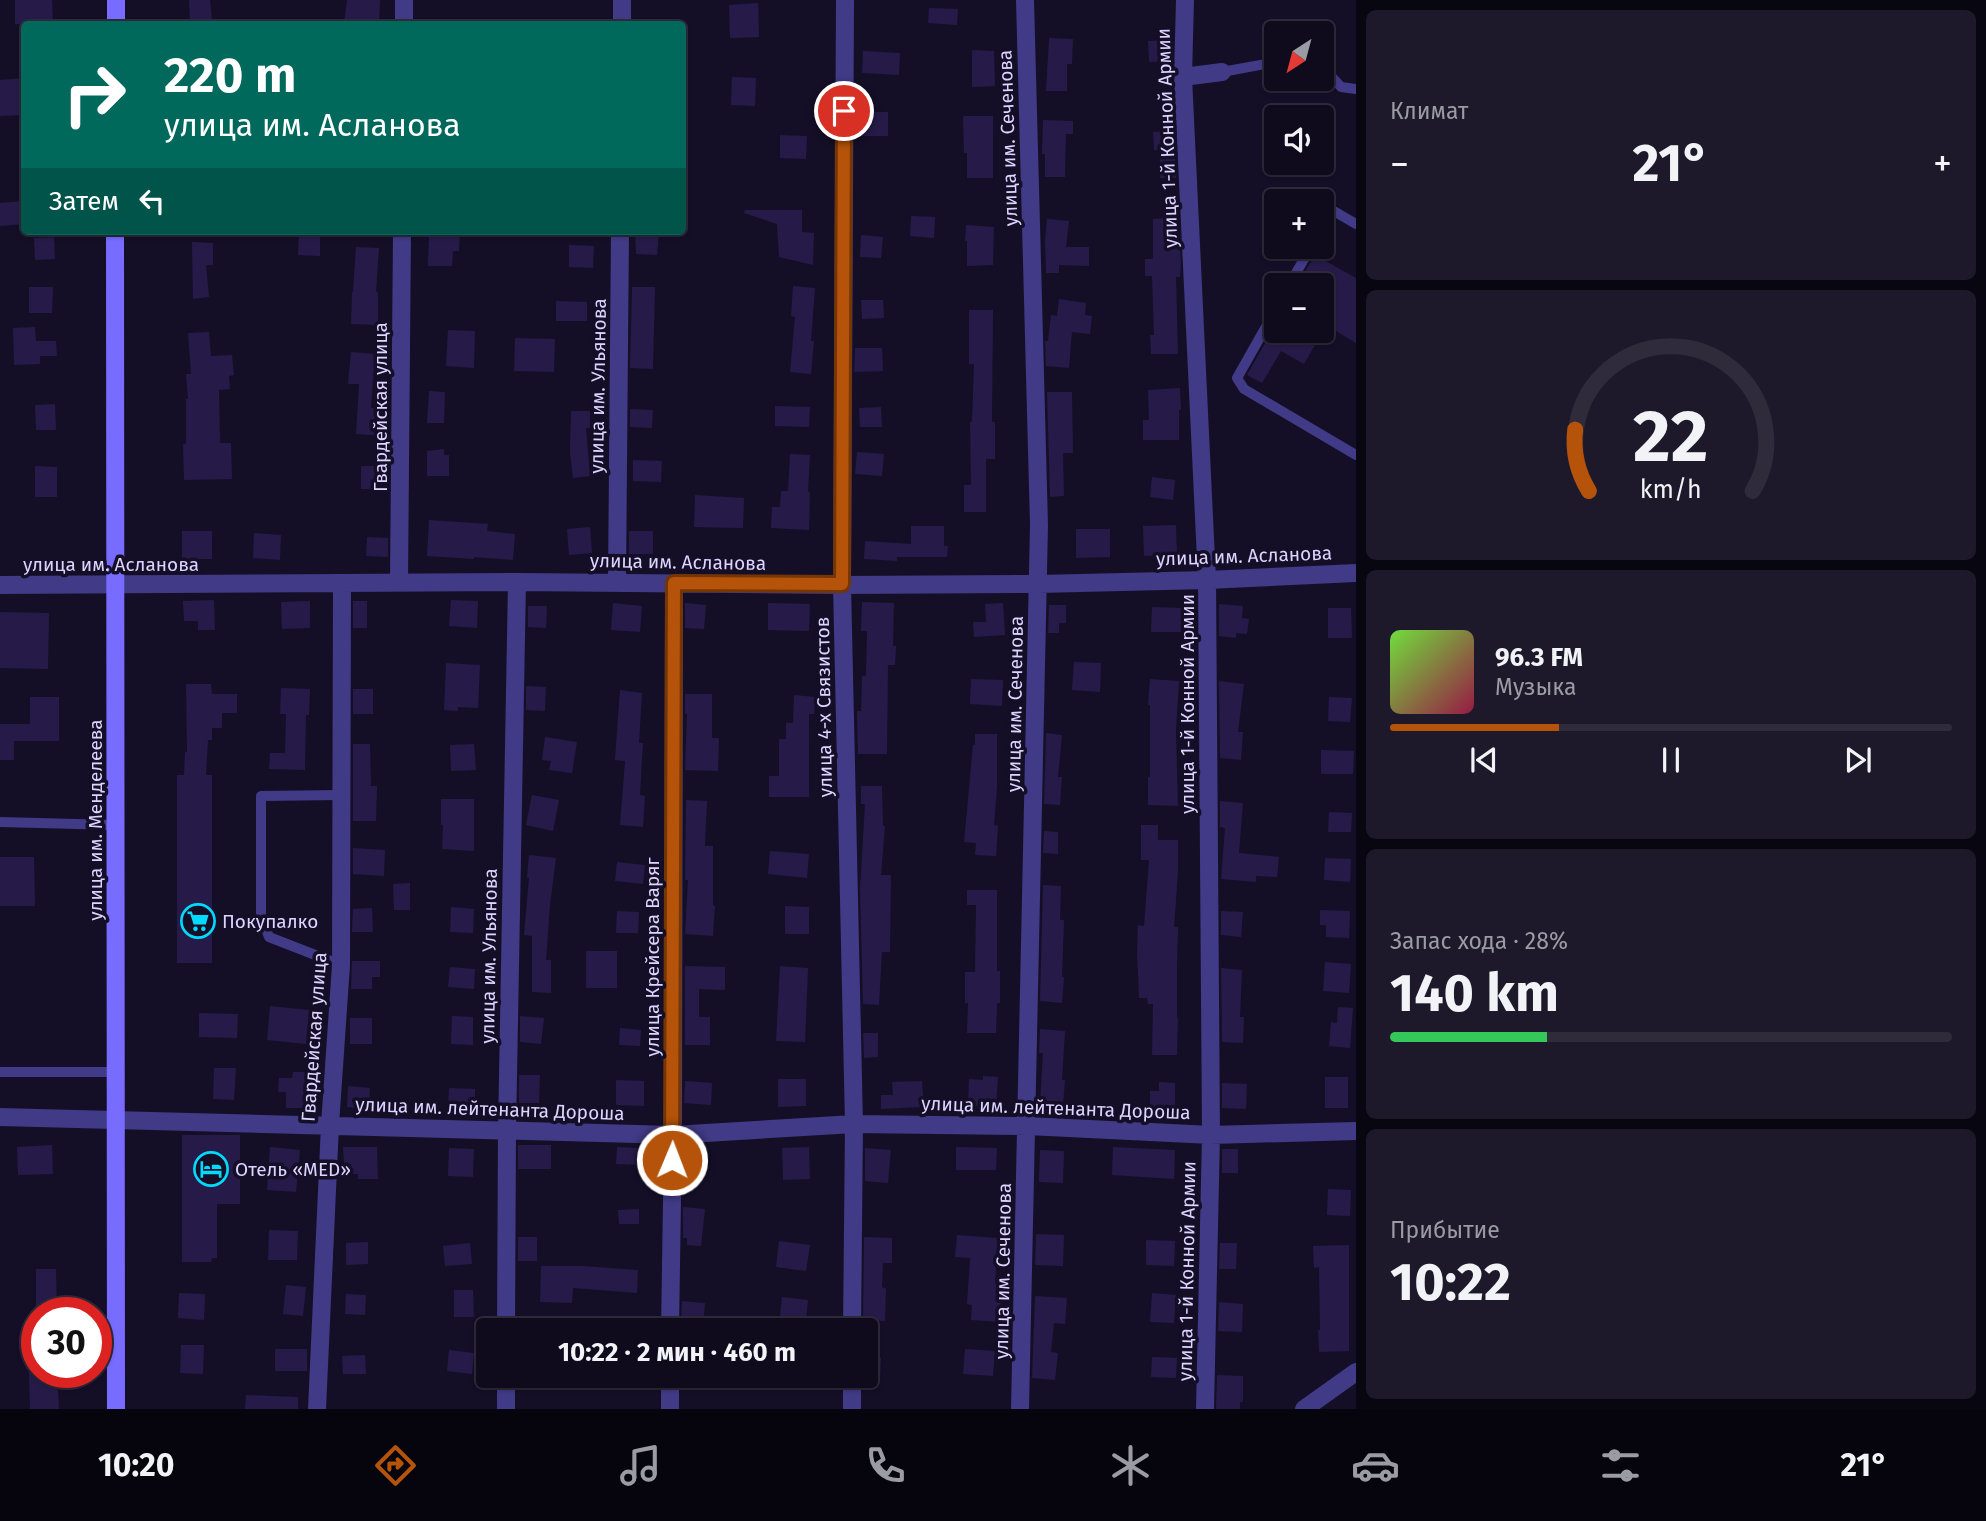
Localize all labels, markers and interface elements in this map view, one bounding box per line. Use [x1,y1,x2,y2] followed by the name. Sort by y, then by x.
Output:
[1264,21,1334,91] north arrow
[1264,21,1334,343] map controls
[1152,28,1182,248] street label: улица 1-й Конной Армии
[164,46,296,105] text: 220 m
[49,49,140,140] icon: right
[993,49,1023,227] street label: улица им. Сеченова
[814,81,874,141] pin
[825,92,863,130] icon: arrive
[1390,97,1468,125] text: Климат
[1264,105,1334,175] button: sound
[164,106,461,144] text: улица им. Асланова
[1633,132,1710,195] text: 21°
[1390,141,1409,187] text: −
[1933,141,1952,187] text: +
[133,182,171,220] icon: left
[49,186,119,217] text: Затем
[1264,189,1334,259] button: +
[1264,273,1334,343] button: −
[585,298,611,474] street label: улица им. Ульянова
[369,322,392,492] street label: Гвардейская улица
[1633,393,1709,480] text: 22
[1640,474,1702,504] text: km/h
[1156,541,1332,571] street label: улица им. Асланова
[590,549,766,575] street label: улица им. Асланова
[23,553,199,576] street label: улица им. Асланова
[1176,594,1199,814] street label: улица 1-й Конной Армии
[811,616,837,798] street label: улица 4-х Связистов
[1002,616,1028,792] street label: улица им. Сеченова
[1495,642,1583,673] text: 96.3 FM
[1495,673,1576,701] text: Музыка
[84,719,107,921] street label: улица им. Менделеева
[1465,741,1503,779] icon: previous
[1652,741,1690,779] icon: pause
[1839,741,1877,779] icon: next
[641,856,664,1057] street label: улица Крейсера Варяг
[476,868,502,1044] street label: улица им. Ульянова
[179,902,217,940] supermarket icon: Покупалко
[222,910,318,933] place label: Покупалко
[1390,927,1568,955] text: Запас хода · 28%
[297,951,331,1123] street label: Гвардейская улица
[1390,962,1559,1025] text: 140 km
[921,1092,1191,1124] street label: улица им. лейтенанта Дороша
[355,1093,625,1125] street label: улица им. лейтенанта Дороша
[635,1123,709,1197] position arrow
[192,1150,230,1188] hotel icon: Отель «MED»
[235,1158,351,1181] place label: Отель «MED»
[1174,1161,1200,1381] street label: улица 1-й Конной Армии
[990,1183,1016,1359] street label: улица им. Сеченова
[1390,1216,1500,1244] text: Прибытие
[1390,1251,1511,1314] text: 10:22
[21,1297,112,1388] speed limit sign: 30
[558,1337,796,1368] text: 10:22 · 2 мин · 460 m
[371,1441,420,1490] icon: directions
[616,1441,665,1490] icon: music
[861,1441,910,1490] icon: phone
[1106,1441,1155,1490] icon: climate
[1351,1441,1400,1490] icon: car
[1596,1441,1645,1490] icon: filters
[98,1446,175,1484] text: 10:20
[1841,1446,1888,1484] text: 21°

